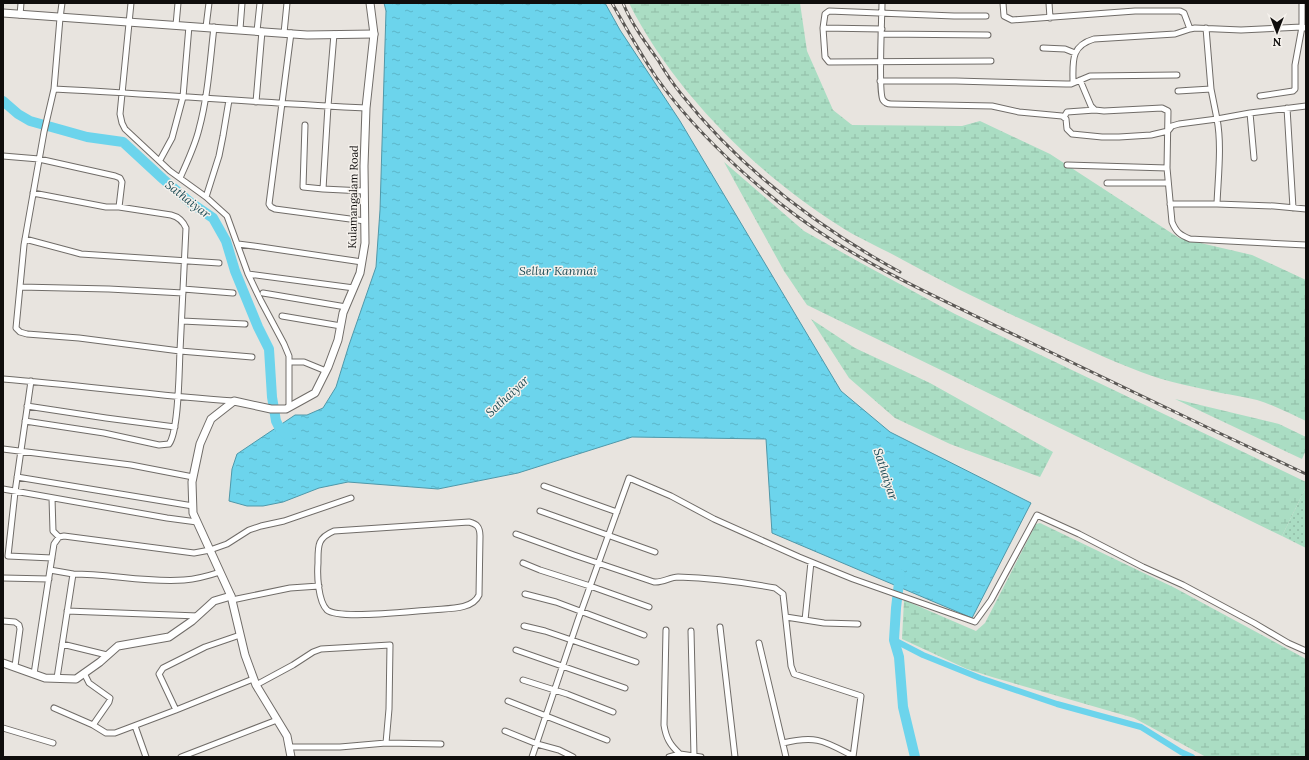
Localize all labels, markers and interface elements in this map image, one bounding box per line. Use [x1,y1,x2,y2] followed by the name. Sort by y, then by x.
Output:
[1257,12,1297,52] north arrow
[1272,35,1281,49] text: N
[345,145,361,249] street label: Kulamangalam Road
[162,177,214,222] water label: Sathaiyar
[519,263,597,278] water label: Sellur Kanmai
[482,372,532,420] water label: Sathaiyar
[871,446,902,502] water label: Sathaiyar

